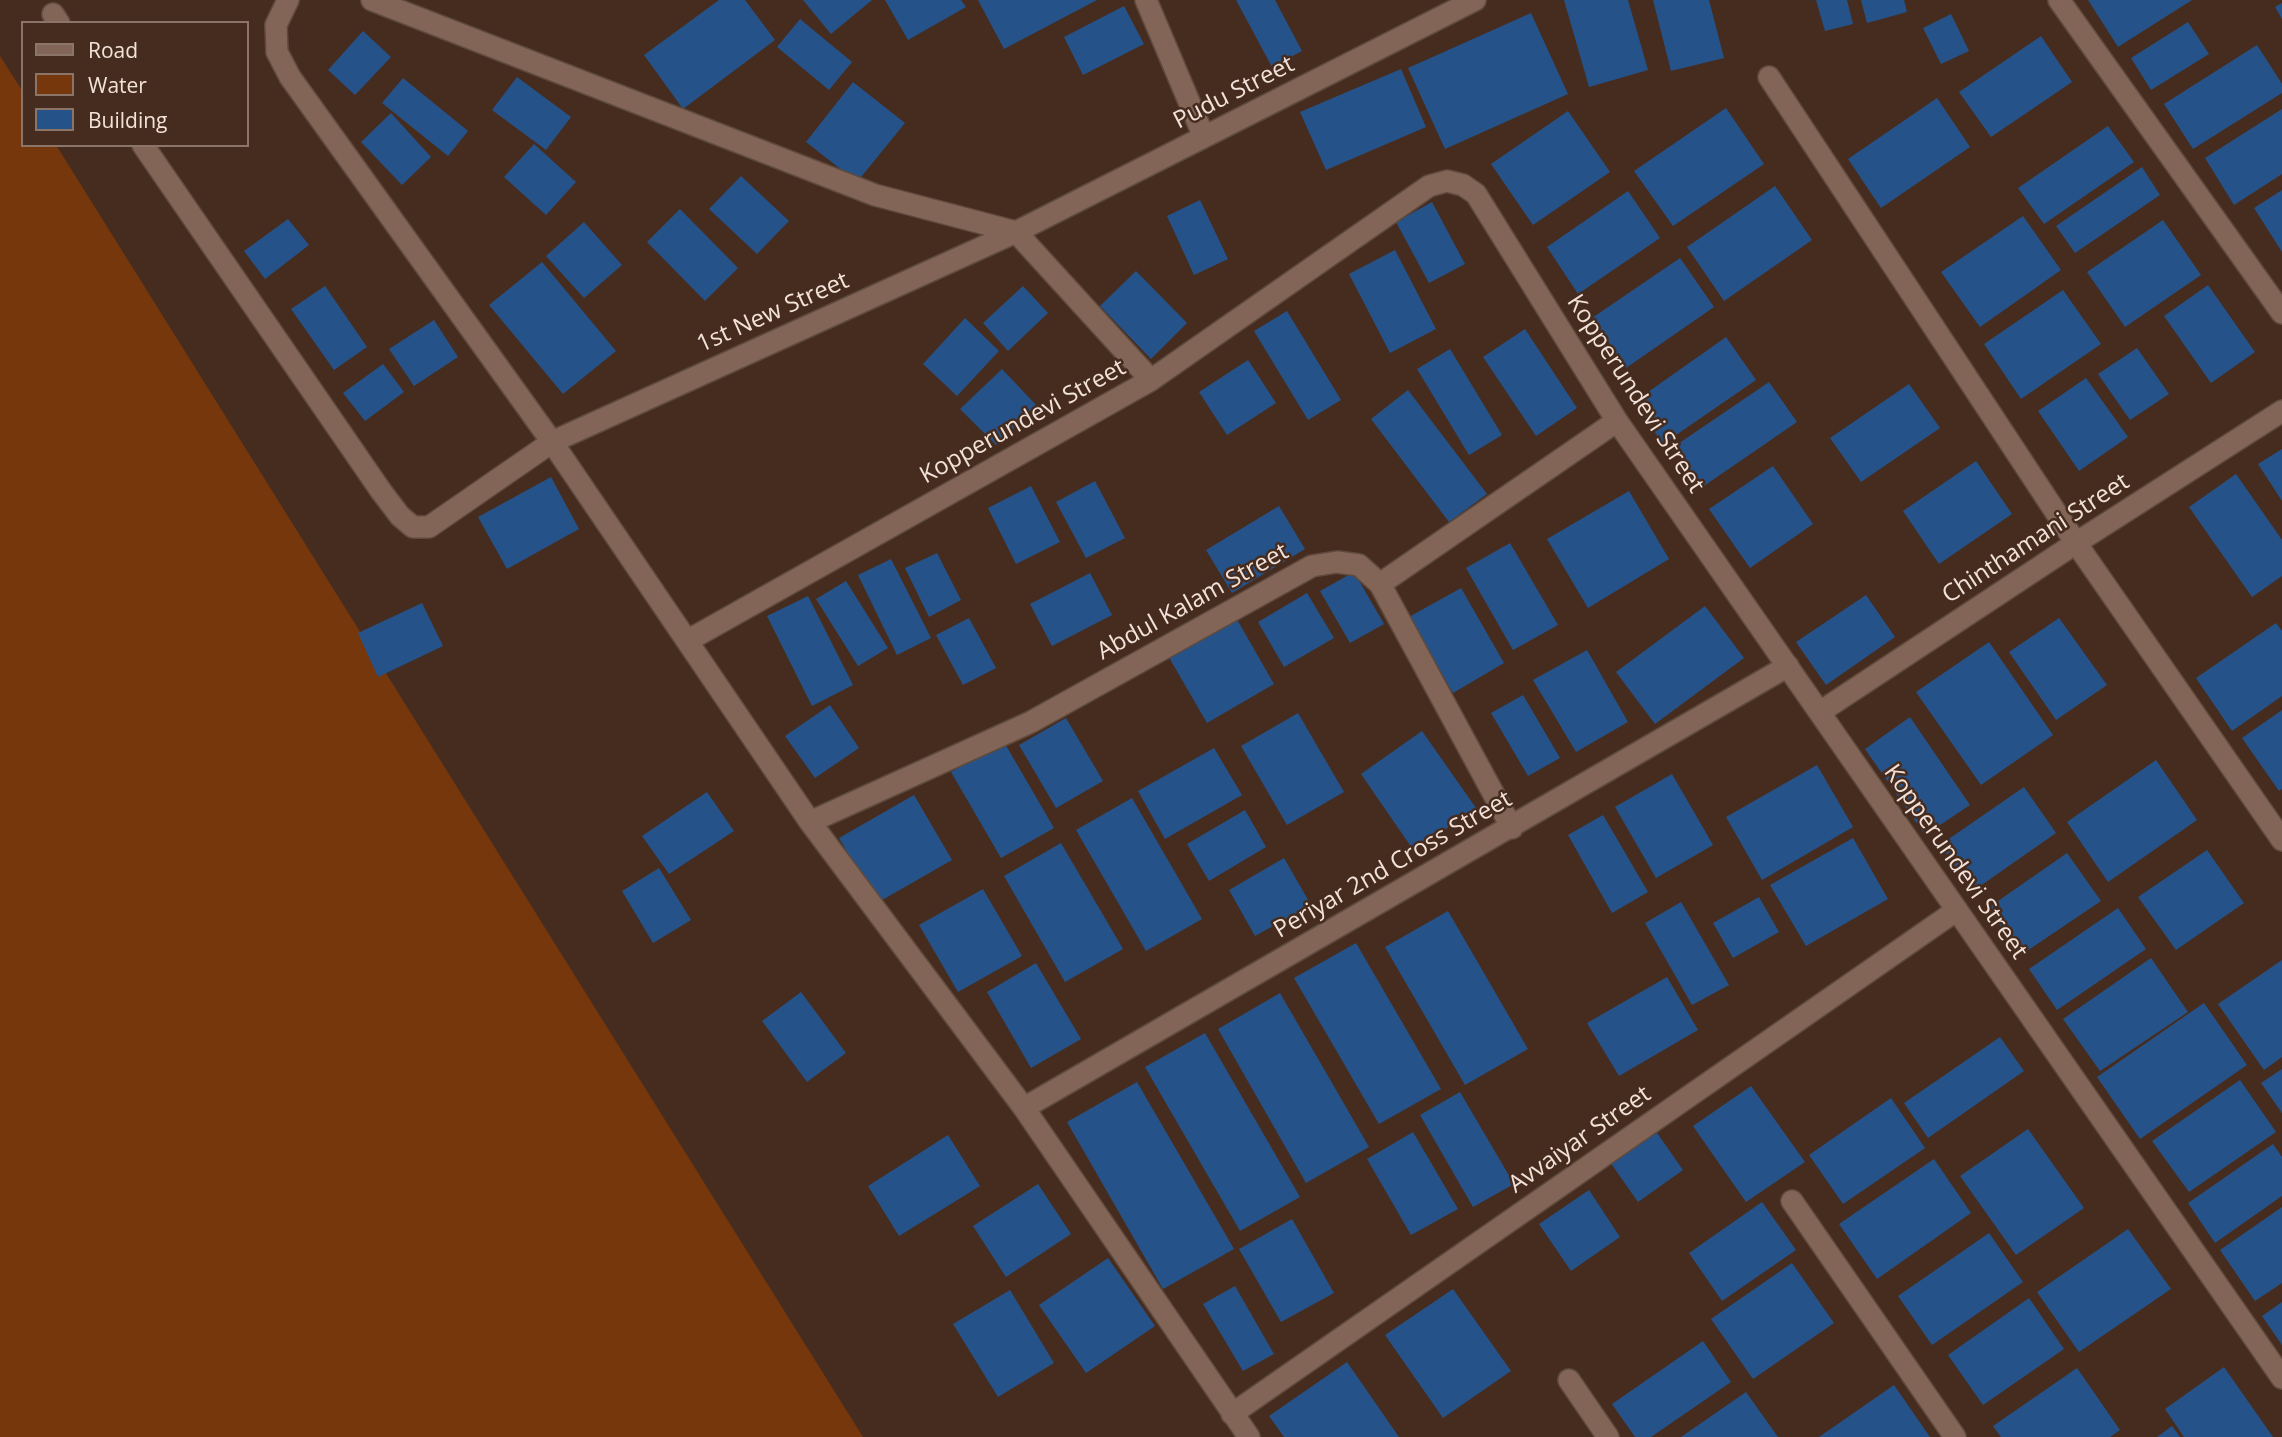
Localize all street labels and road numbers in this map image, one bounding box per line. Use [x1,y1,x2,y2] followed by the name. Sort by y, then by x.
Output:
[1169,50,1299,136] street label: Pudu Street
[693,267,853,359] street label: 1st New Street
[1560,289,1710,499] street label: Kopperundevi Street
[915,353,1131,491] street label: Kopperundevi Street
[1937,468,2135,610] street label: Chinthamani Street
[1092,537,1294,667] street label: Abdul Kalam Street
[1877,759,2033,965] street label: Kopperundevi Street
[1269,785,1517,945] street label: Periyar 2nd Cross Street
[1503,1080,1657,1200] street label: Avvaiyar Street

